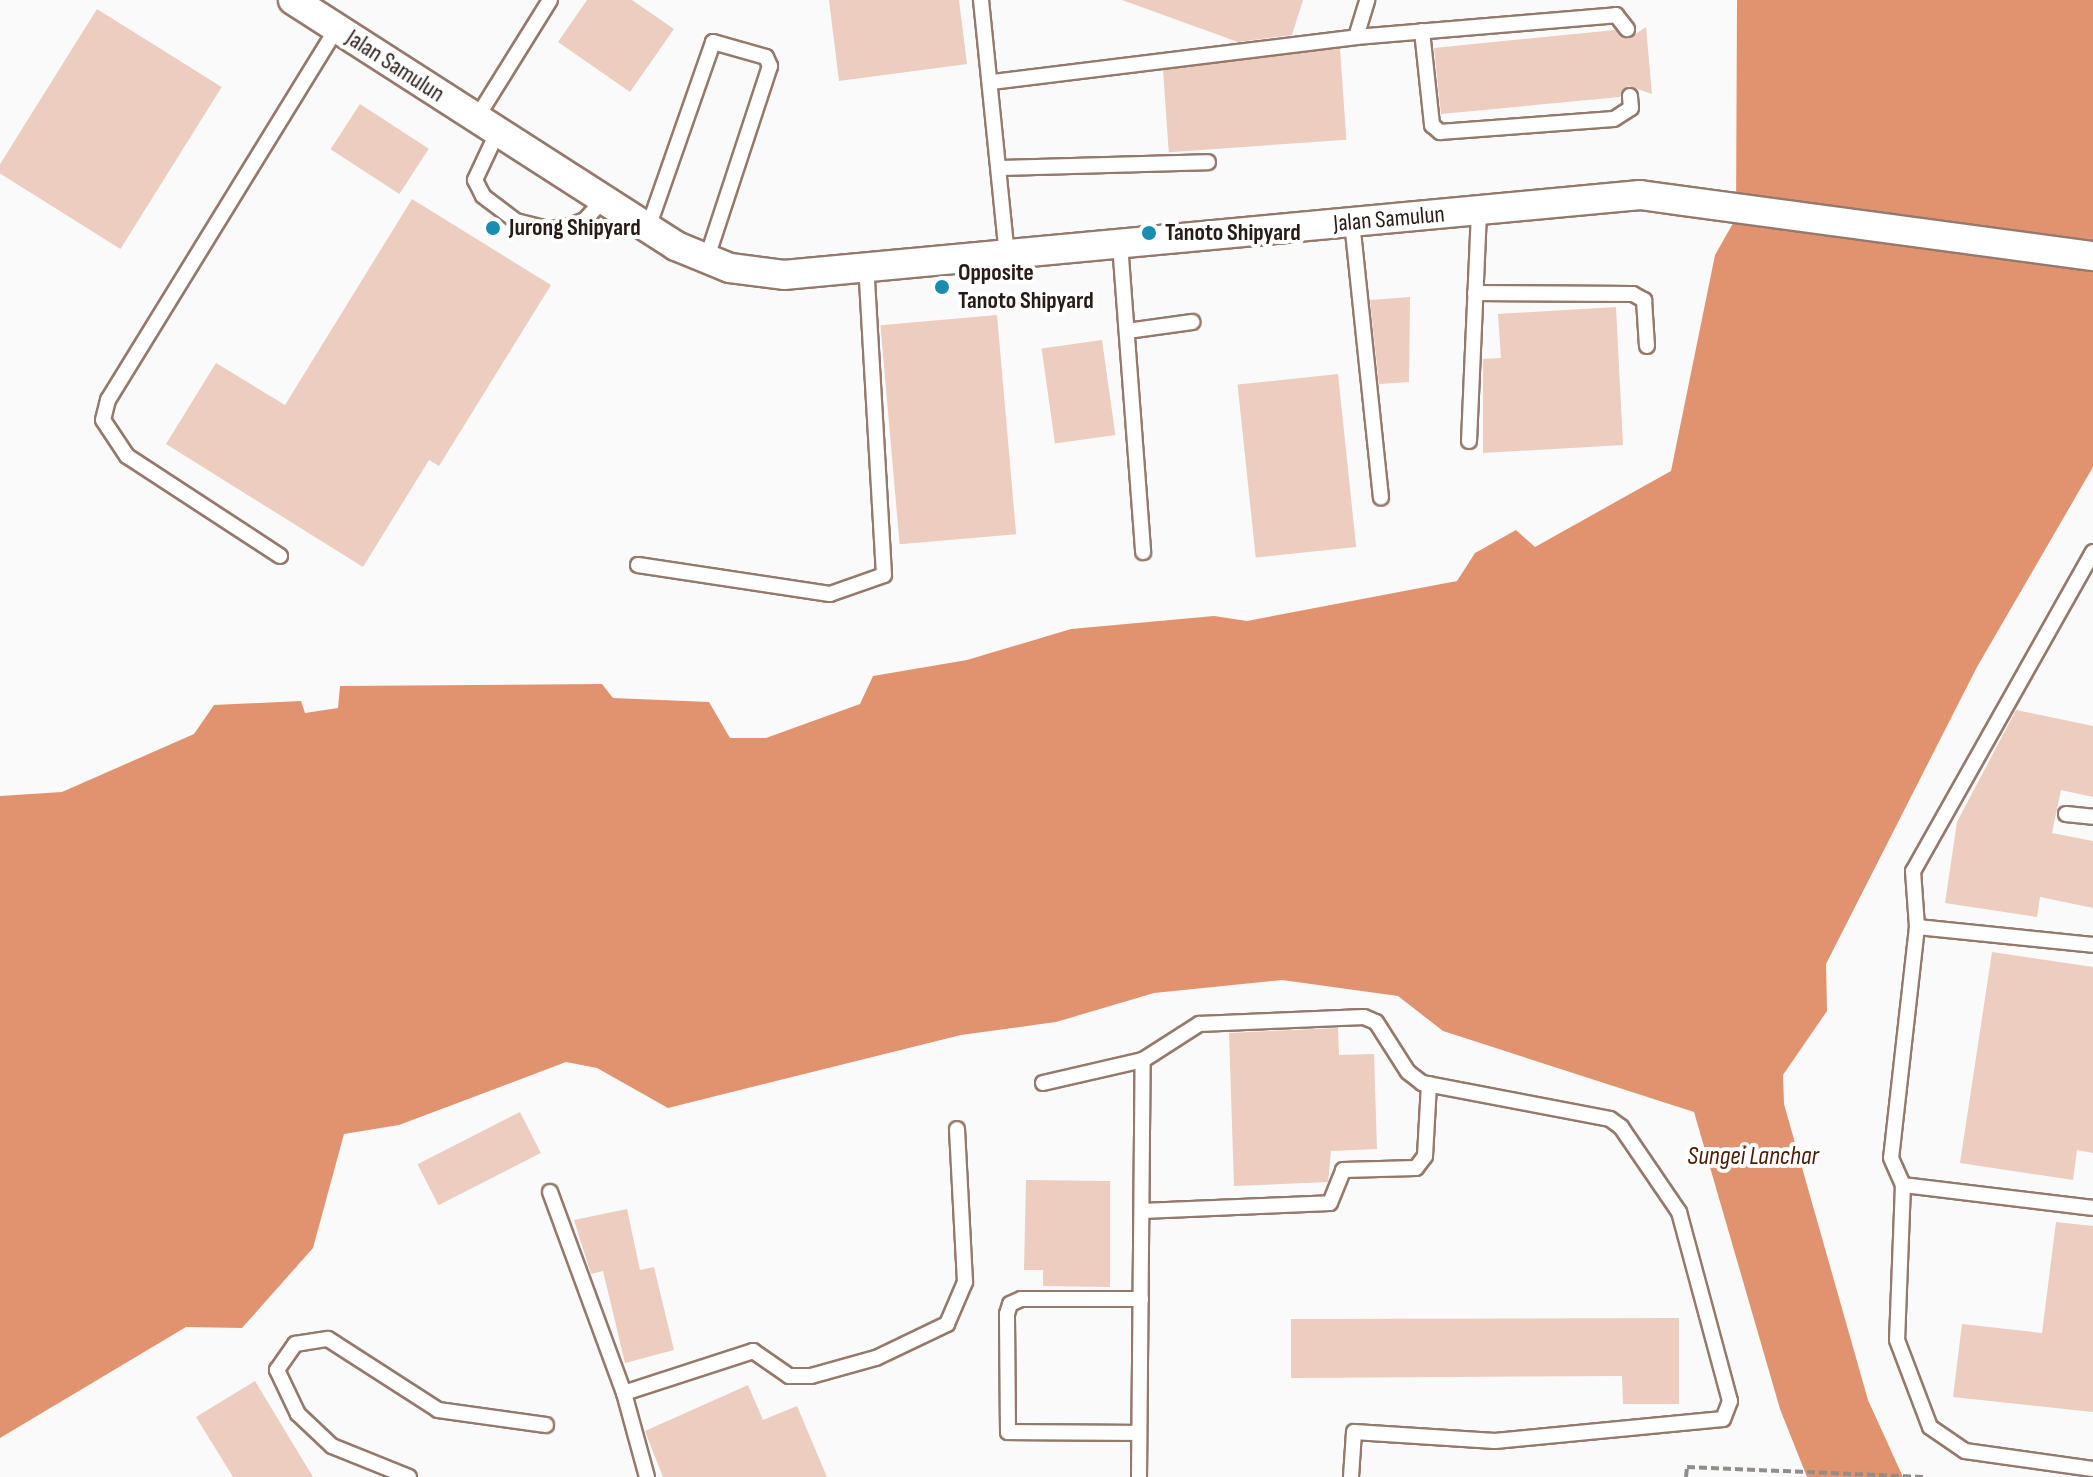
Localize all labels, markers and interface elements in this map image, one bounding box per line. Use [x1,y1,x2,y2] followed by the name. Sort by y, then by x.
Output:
[340,24,450,108] street label: Jalan Samulun
[1332,200,1446,238] street label: Jalan Samulun
[509,214,641,242] place label: Jurong Shipyard
[484,219,502,237] marker: Jurong Shipyard
[1165,219,1301,247] place label: Tanoto Shipyard
[1140,224,1158,242] marker: Tanoto Shipyard
[958,259,1094,315] place label: Opposite Tanoto Shipyard
[933,278,951,296] marker: Opposite Tanoto Shipyard
[1687,1141,1819,1173] water label: Sungei Lanchar

